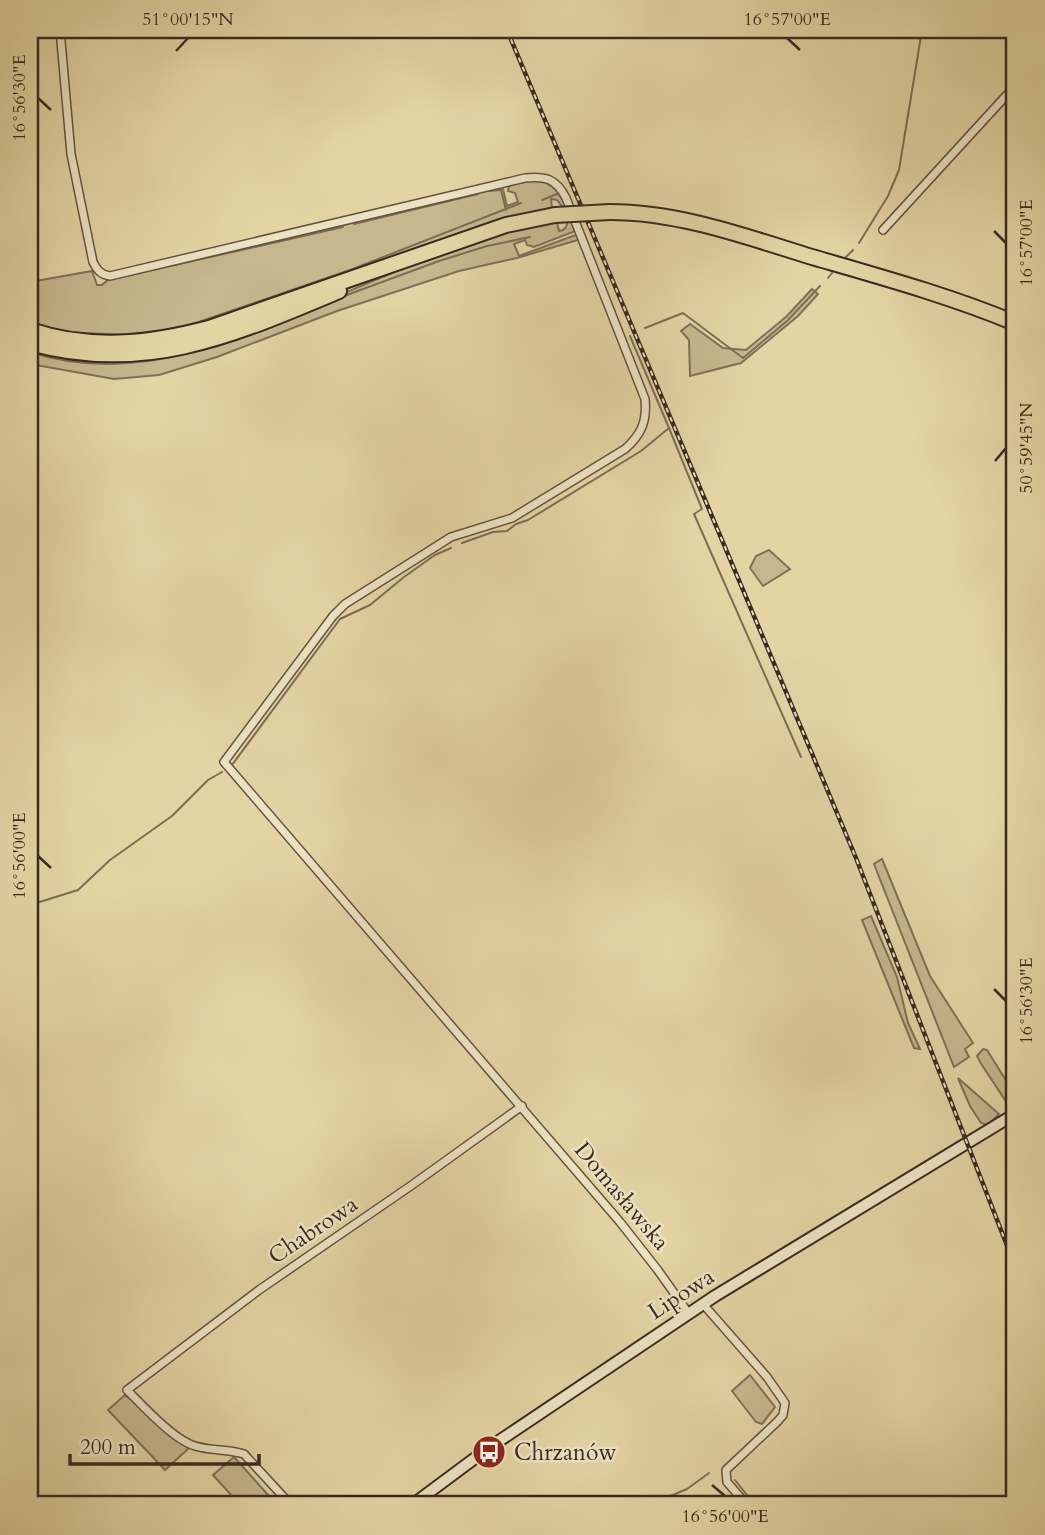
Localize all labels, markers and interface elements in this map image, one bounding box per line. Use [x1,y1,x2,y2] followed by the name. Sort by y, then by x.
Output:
[142,7,234,32] text: 51°00'15"N
[743,7,831,32] text: 16°57'00"E
[7,54,32,142] text: 16°56'30"E
[1014,199,1039,287] text: 16°57'00"E
[1014,402,1039,494] text: 50°59'45"N
[7,812,32,900] text: 16°56'00"E
[1014,957,1039,1045] text: 16°56'30"E
[567,1135,677,1257] street label: Domasławska
[262,1189,364,1271] street label: Chabrowa
[642,1261,720,1327] street label: Lipowa
[70,1423,259,1467] scale bar
[80,1433,136,1462] text: 200 m
[470,1433,508,1471] bus stop icon: Chrzanów
[514,1437,617,1468] place label: Chrzanów
[681,1504,769,1529] text: 16°56'00"E

